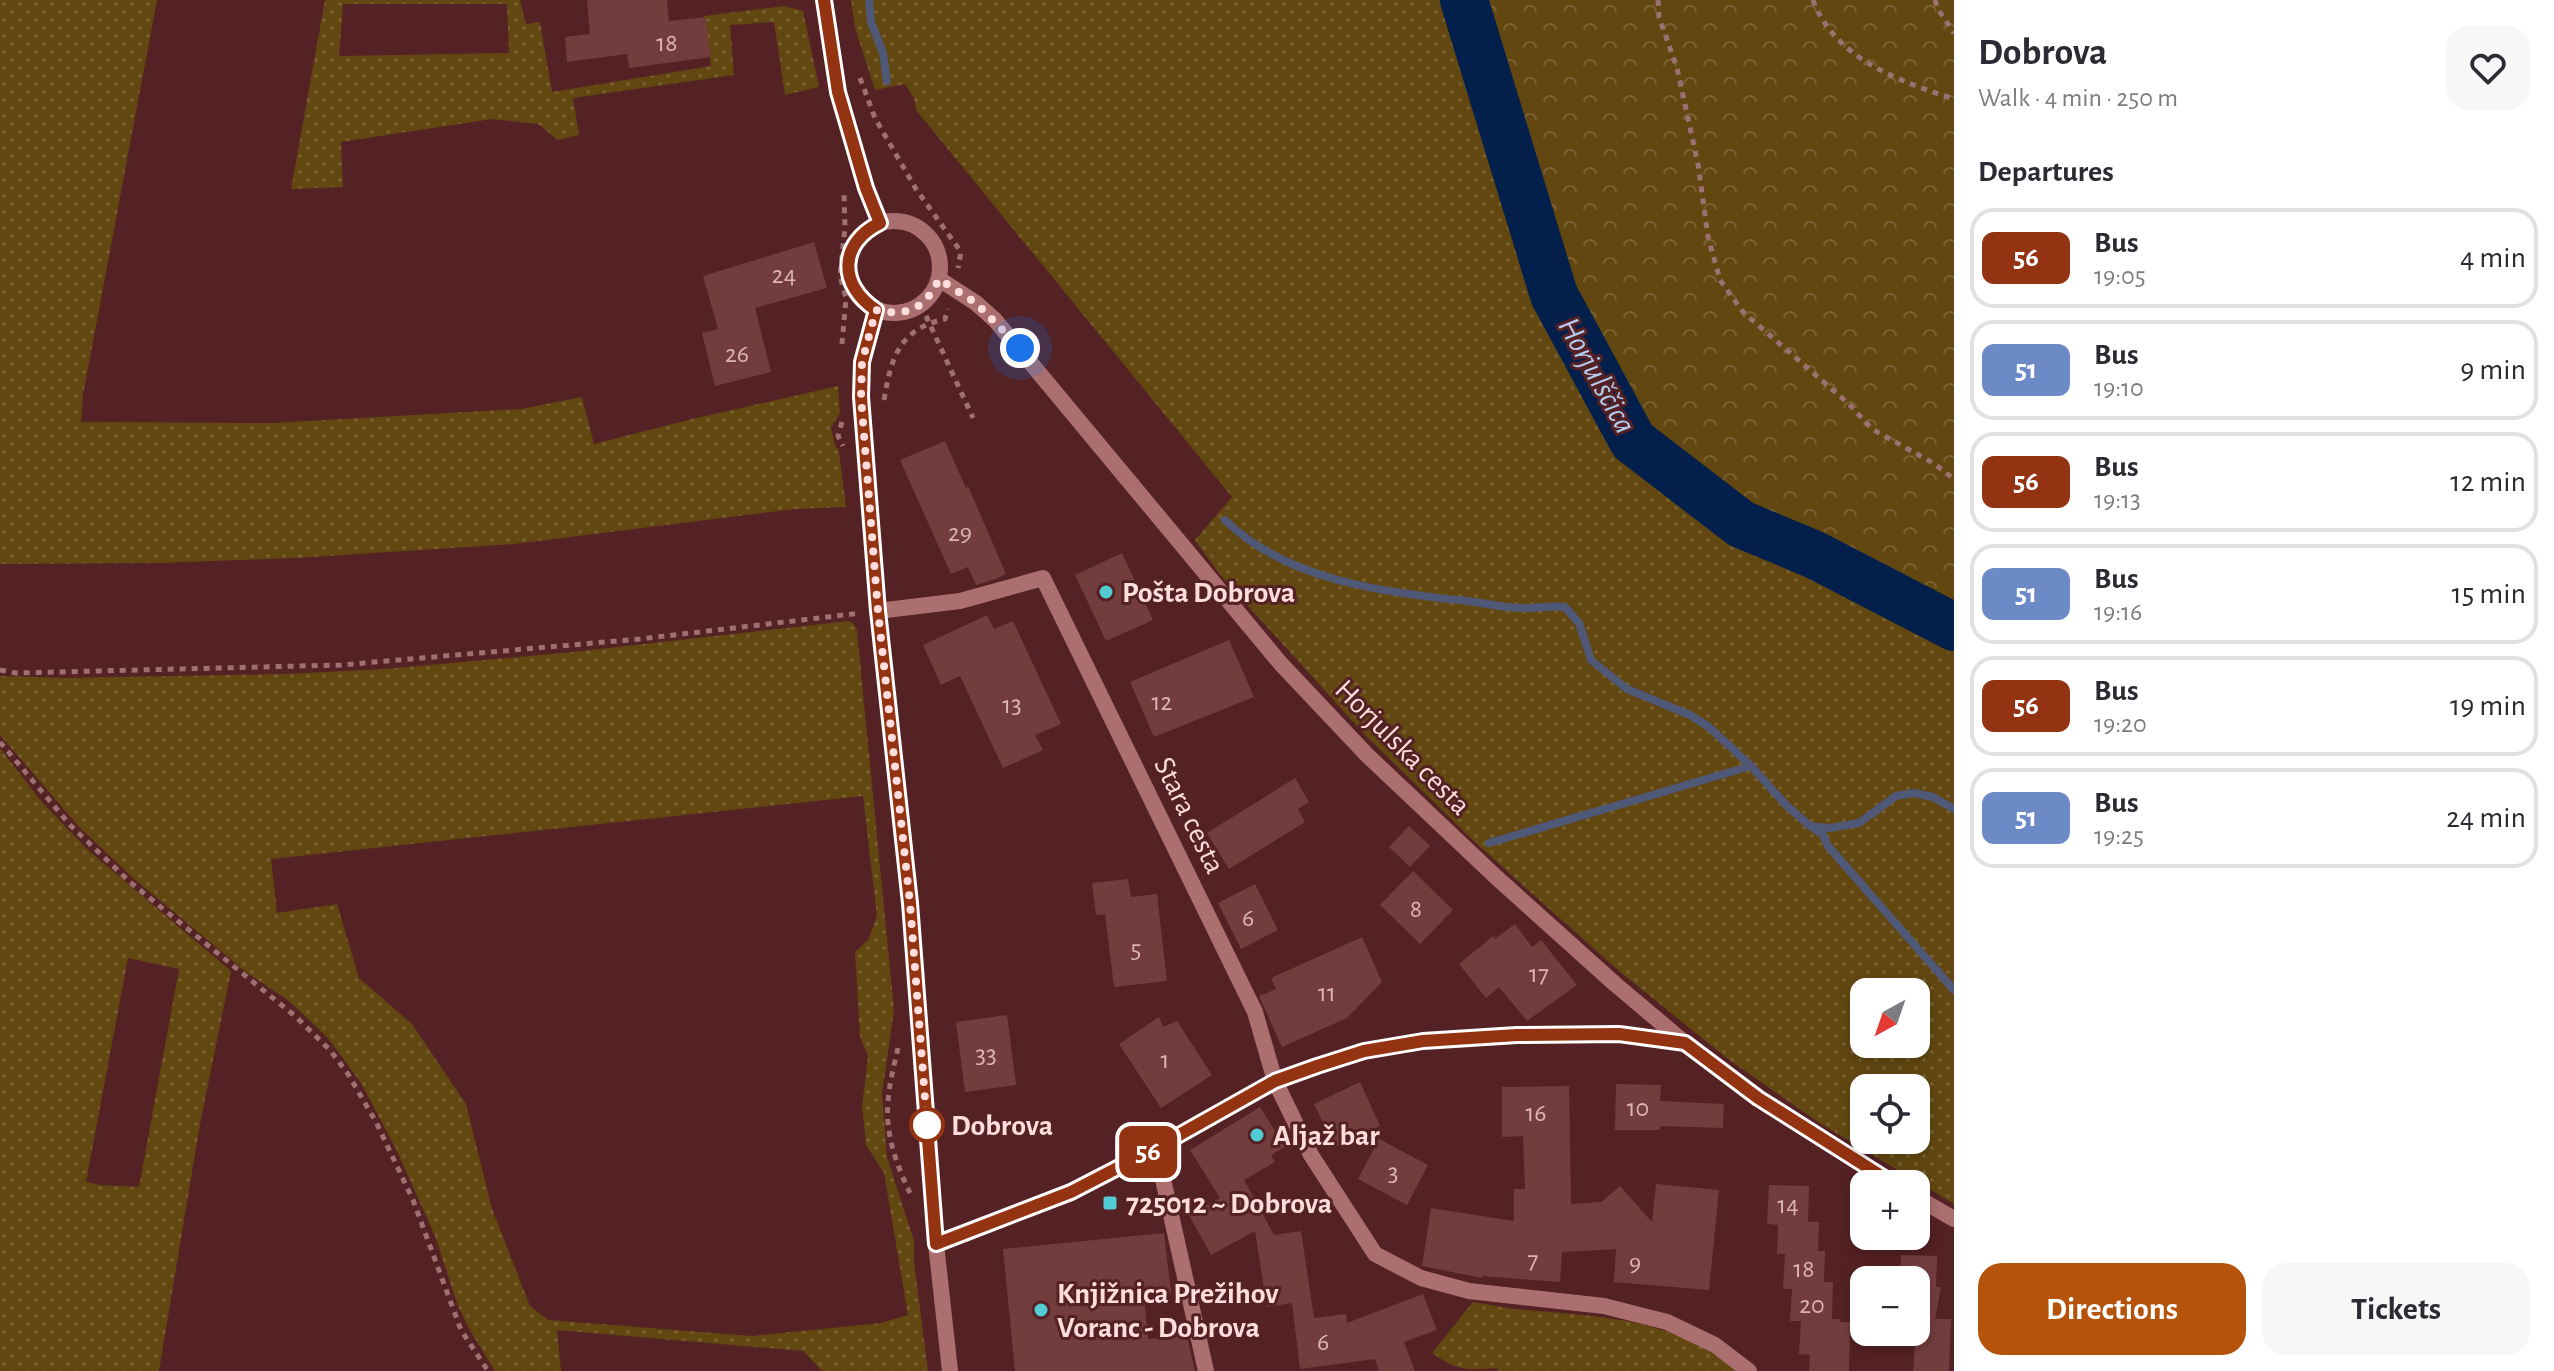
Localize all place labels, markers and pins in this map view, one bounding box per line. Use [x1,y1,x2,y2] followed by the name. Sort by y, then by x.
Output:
[1122,578,1295,608] place label: Pošta Dobrova
[1097,583,1115,601] marker: Pošta Dobrova
[910,1108,944,1142] marker: Dobrova
[951,1111,1053,1141] place label: Dobrova
[1273,1121,1380,1151] place label: Aljaž bar
[1248,1126,1266,1144] marker: Aljaž bar
[1126,1189,1332,1219] place label: 725012 ~ Dobrova
[1101,1194,1119,1212] marker: 725012 ~ Dobrova
[1057,1279,1279,1343] place label: Knjižnica Prežihov Voranc - Dobrova
[1032,1301,1050,1319] marker: Knjižnica Prežihov Voranc - Dobrova

